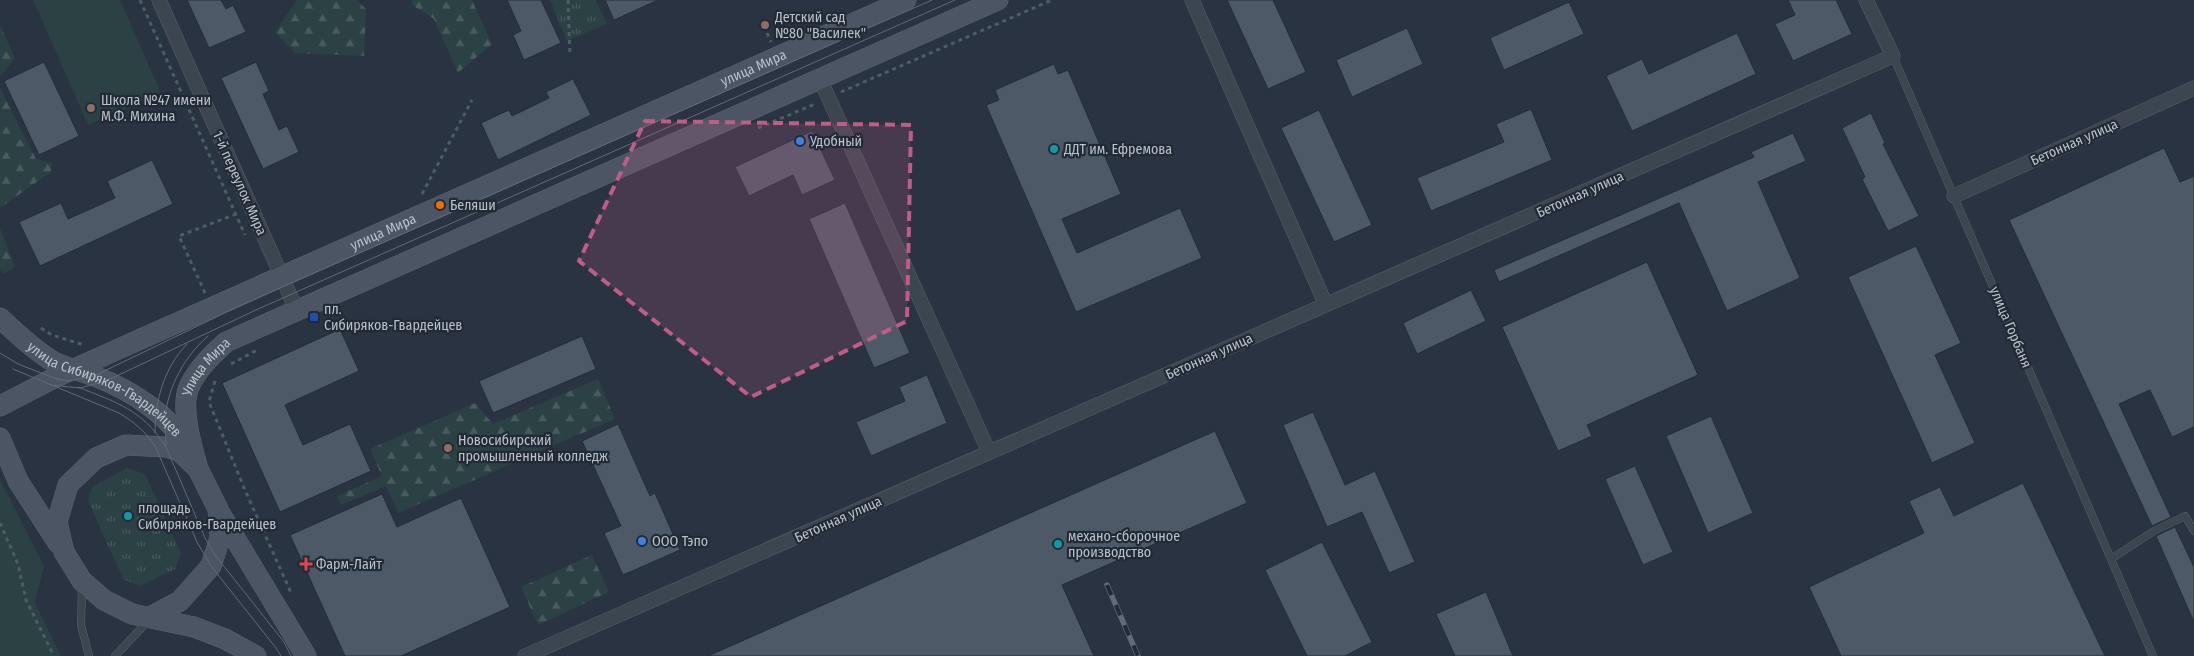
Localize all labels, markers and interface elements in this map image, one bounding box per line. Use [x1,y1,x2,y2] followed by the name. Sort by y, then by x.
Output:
[774,9,866,42] place label: Детский сад №80 "Василек"
[759,19,771,31] marker: Детский сад №80 "Василек"
[718,46,789,90] street label: улица Мира
[101,92,211,125] place label: Школа №47 имени М.Ф. Михина
[85,102,97,114] marker: Школа №47 имени М.Ф. Михина
[2028,116,2121,169] street label: Бетонная улица
[209,128,270,238] street label: 1-й переулок Мира
[809,133,862,150] place label: Удобный
[794,135,806,147] marker: Удобный
[1063,141,1172,158] place label: ДДТ им. Ефремова
[1048,143,1060,155] marker: ДДТ им. Ефремова
[1534,168,1627,221] street label: Бетонная улица
[450,197,496,214] place label: Беляши
[434,199,446,211] marker: Беляши
[348,210,419,254] street label: улица Мира
[1986,284,2035,370] street label: улица Горбаня
[324,301,462,334] place label: пл. Сибиряков-Гвардейцев
[308,311,320,323] marker: пл. Сибиряков-Гвардейцев
[1163,330,1256,383] street label: Бетонная улица
[178,334,234,398] street label: Улица Мира
[24,338,185,440] street label: улица Сибиряков-Гвардейцев
[458,432,608,465] place label: Новосибирский промышленный колледж
[442,442,454,454] marker: Новосибирский промышленный колледж
[792,493,885,546] street label: Бетонная улица
[138,500,276,533] place label: площадь Сибиряков-Гвардейцев
[122,510,134,522] marker: площадь Сибиряков-Гвардейцев
[1068,528,1180,561] place label: механо-сборочное производство
[652,533,708,550] place label: ООО Тэпо
[636,535,648,547] marker: ООО Тэпо
[1052,538,1064,550] marker: механо-сборочное производство
[316,556,382,573] place label: Фарм-Лайт
[300,558,312,570] marker: Фарм-Лайт

